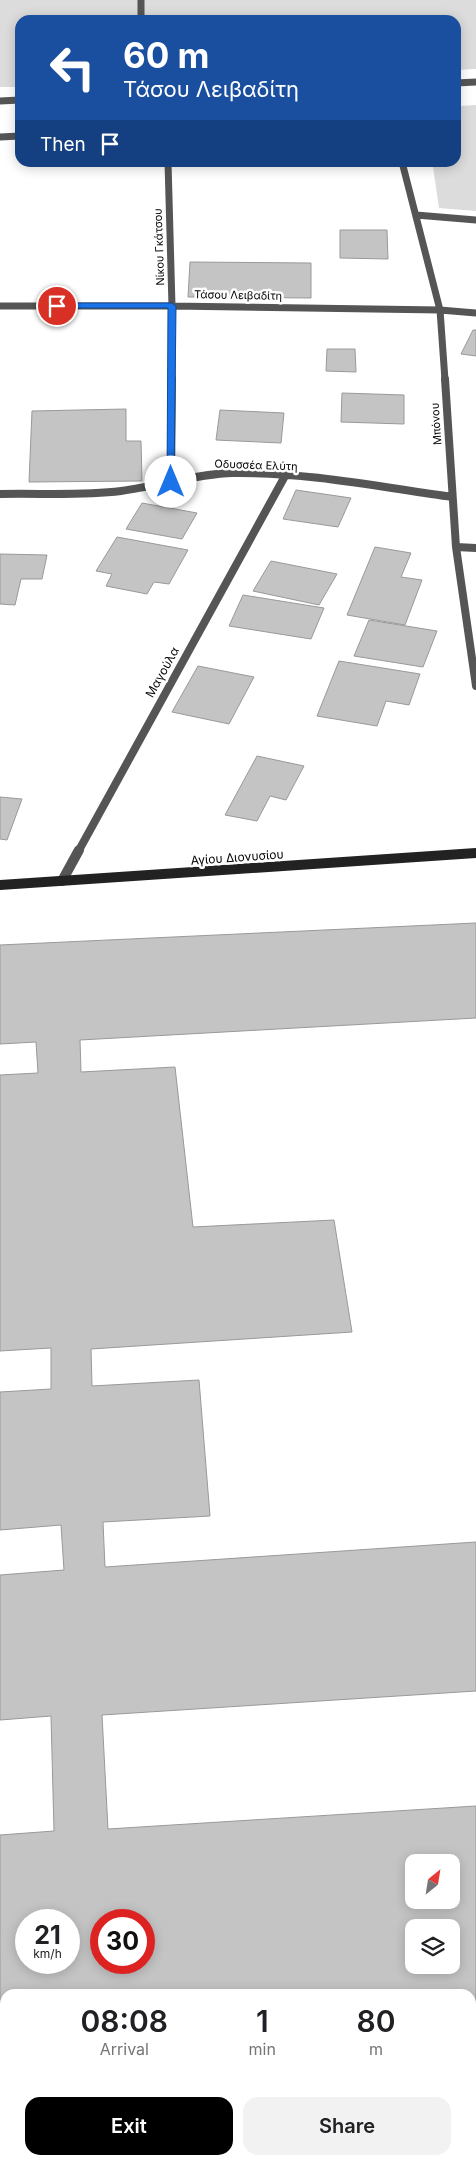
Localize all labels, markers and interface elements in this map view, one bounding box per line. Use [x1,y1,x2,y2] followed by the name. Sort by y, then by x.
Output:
[123,34,210,76] text: 60 m
[40,35,105,100] icon: left
[123,76,299,102] text: Τάσου Λειβαδίτη
[96,130,124,158] icon: arrive
[40,133,86,156] text: Then
[151,208,167,286] street label: Νίκου Γκάτσου
[36,285,78,327] pin
[194,287,282,303] street label: Τάσου Λειβαδίτη
[43,292,71,320] icon: arrive
[428,402,444,446] street label: Μπόνου
[144,455,196,507] position arrow
[214,457,298,473] street label: Οδυσσέα Ελύτη
[142,644,182,700] street label: Μαγούλα
[190,846,284,868] street label: Αγίου Διονυσίου
[405,1854,460,1909] north arrow
[405,1854,460,1974] map controls
[90,1909,155,1974] speed limit sign: 30
[405,1919,460,1974] button: layers
[34,1920,61,1950] text: 21
[33,1946,62,1961] text: km/h
[81,2003,168,2039] text: 08:08
[256,2003,269,2039] text: 1
[356,2003,395,2039] text: 80
[100,2039,149,2059] text: Arrival
[249,2039,276,2059] text: min
[369,2039,383,2059] text: m
[25,2097,233,2155] button: Exit
[243,2097,451,2155] button: Share

